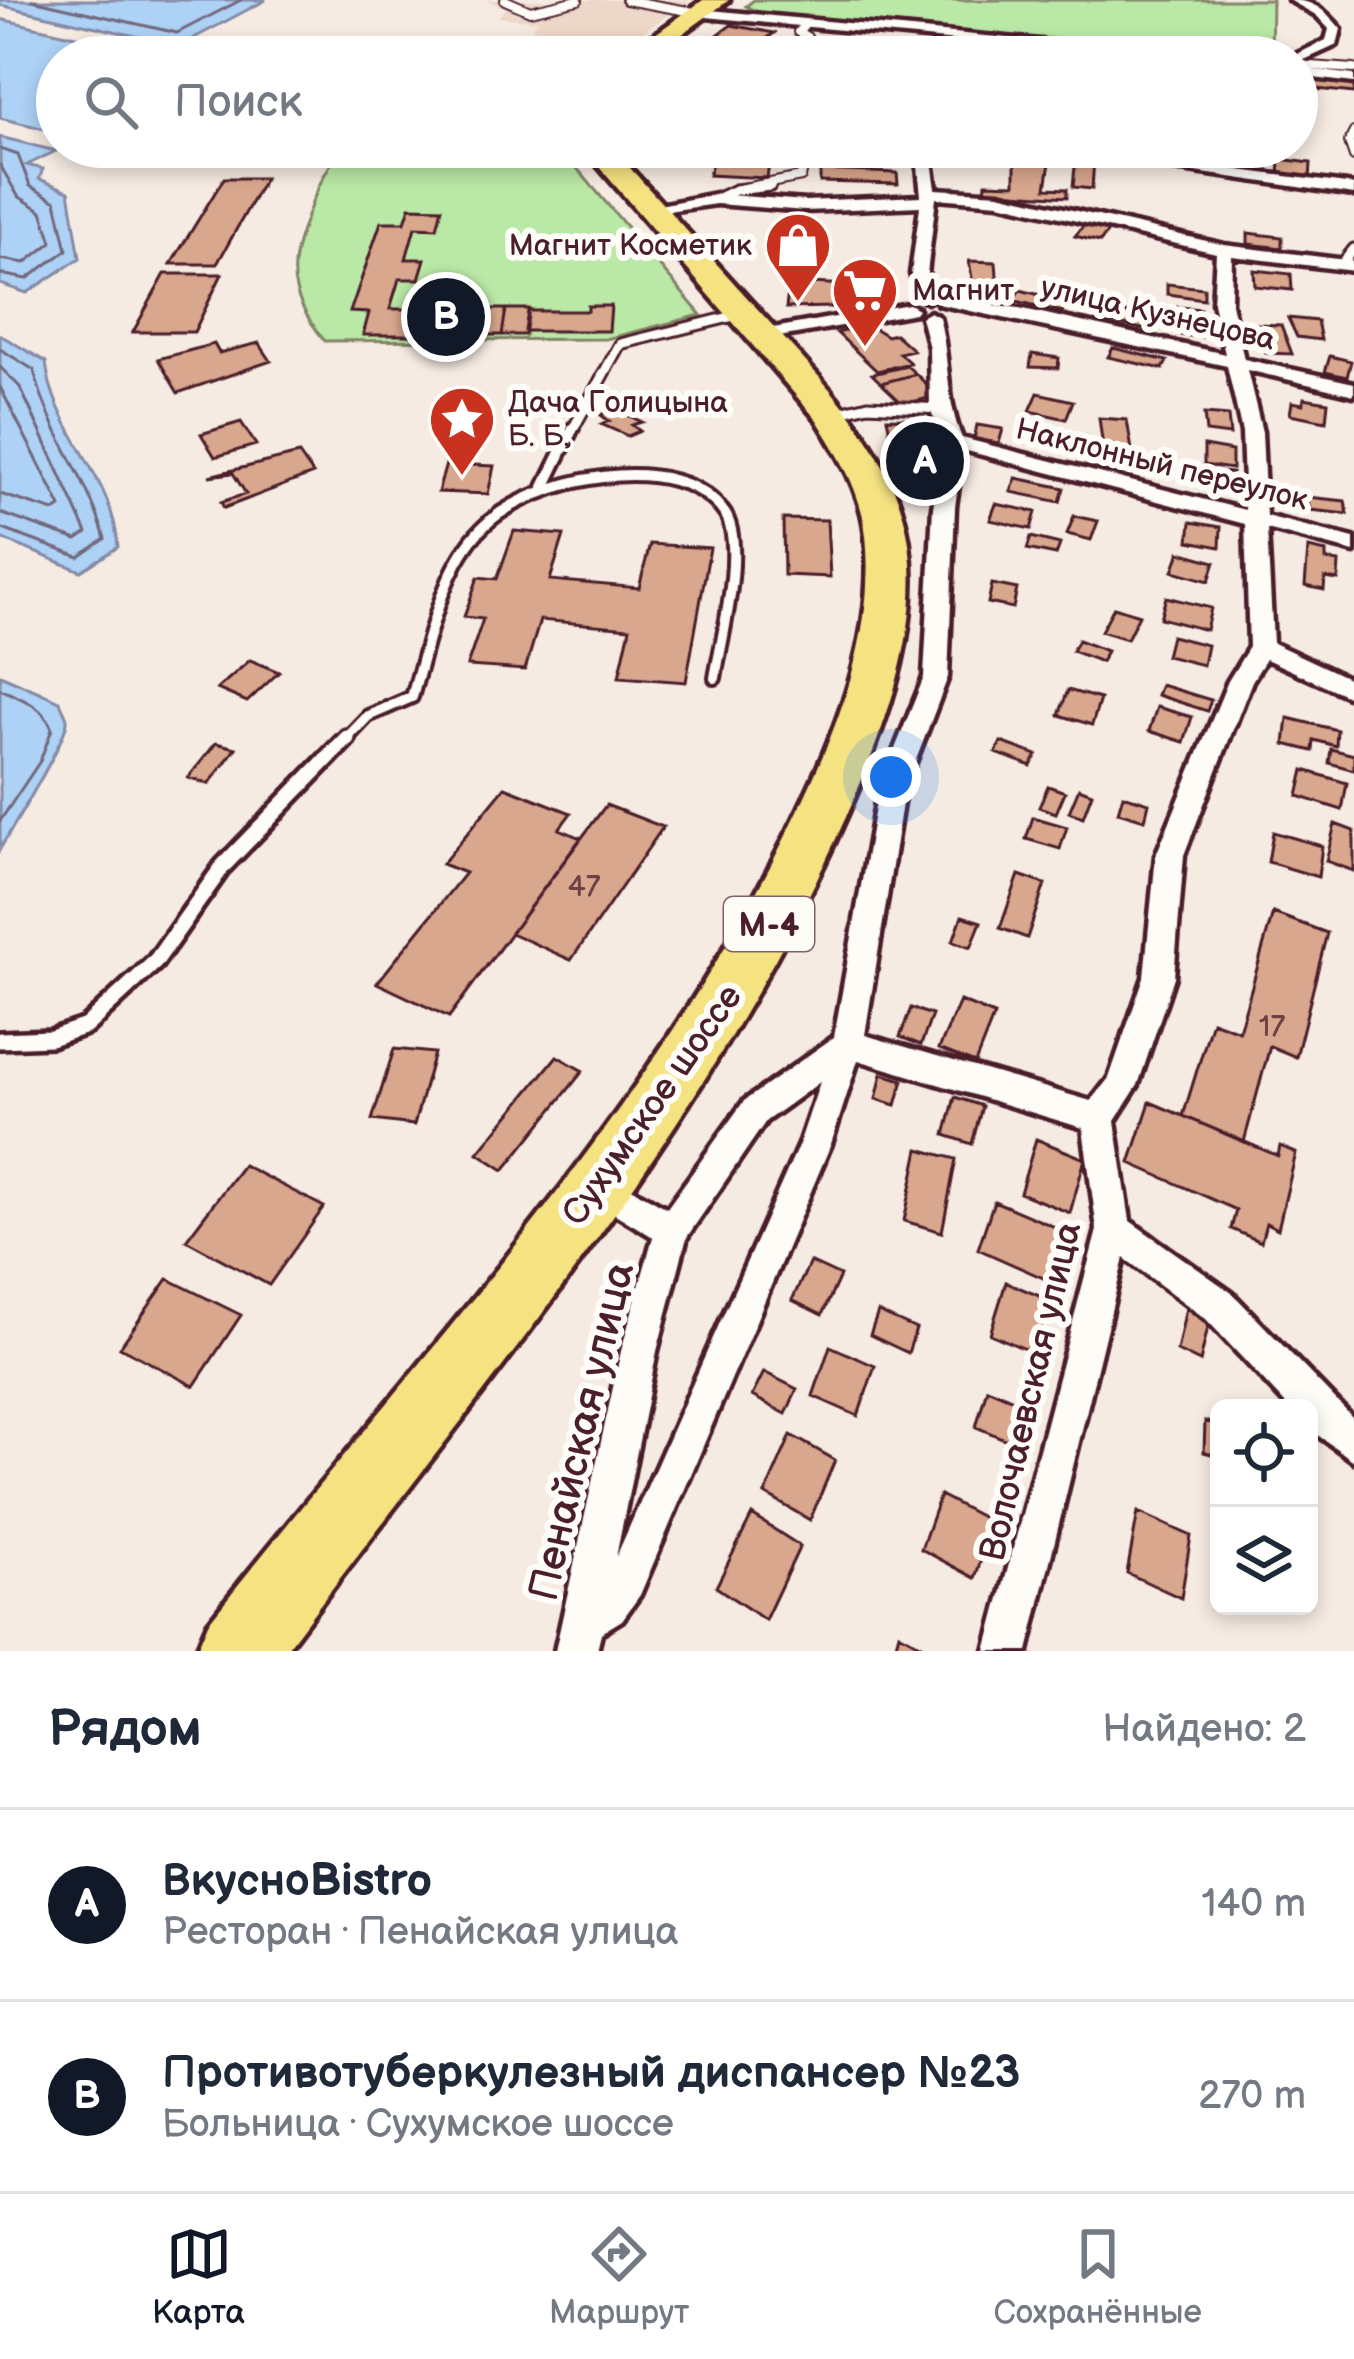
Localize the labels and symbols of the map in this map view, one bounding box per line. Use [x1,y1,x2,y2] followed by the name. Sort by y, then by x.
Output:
[763,210,833,304] shop icon: Магнит Косметик
[509,228,752,264] place label: Магнит Косметик
[830,255,900,349] supermarket icon: Магнит
[1037,270,1279,358] street label: улица Кузнецова
[407,272,485,362] pin: B
[912,273,1014,309] place label: Магнит
[427,384,497,478] place icon: Дача Голицына Б. Б.
[508,385,728,455] place label: Дача Голицына Б. Б.
[1012,411,1311,519] street label: Наклонный переулок
[886,416,964,506] pin: A
[861,747,921,807] your location
[567,869,601,905] house number: 47
[724,897,814,951] road number: М-4
[554,977,752,1234] street label: Сухумское шоссе
[1259,1009,1285,1045] house number: 17
[972,1218,1091,1565] street label: Волочаевская улица
[519,1257,646,1606] street label: Пенайская улица

